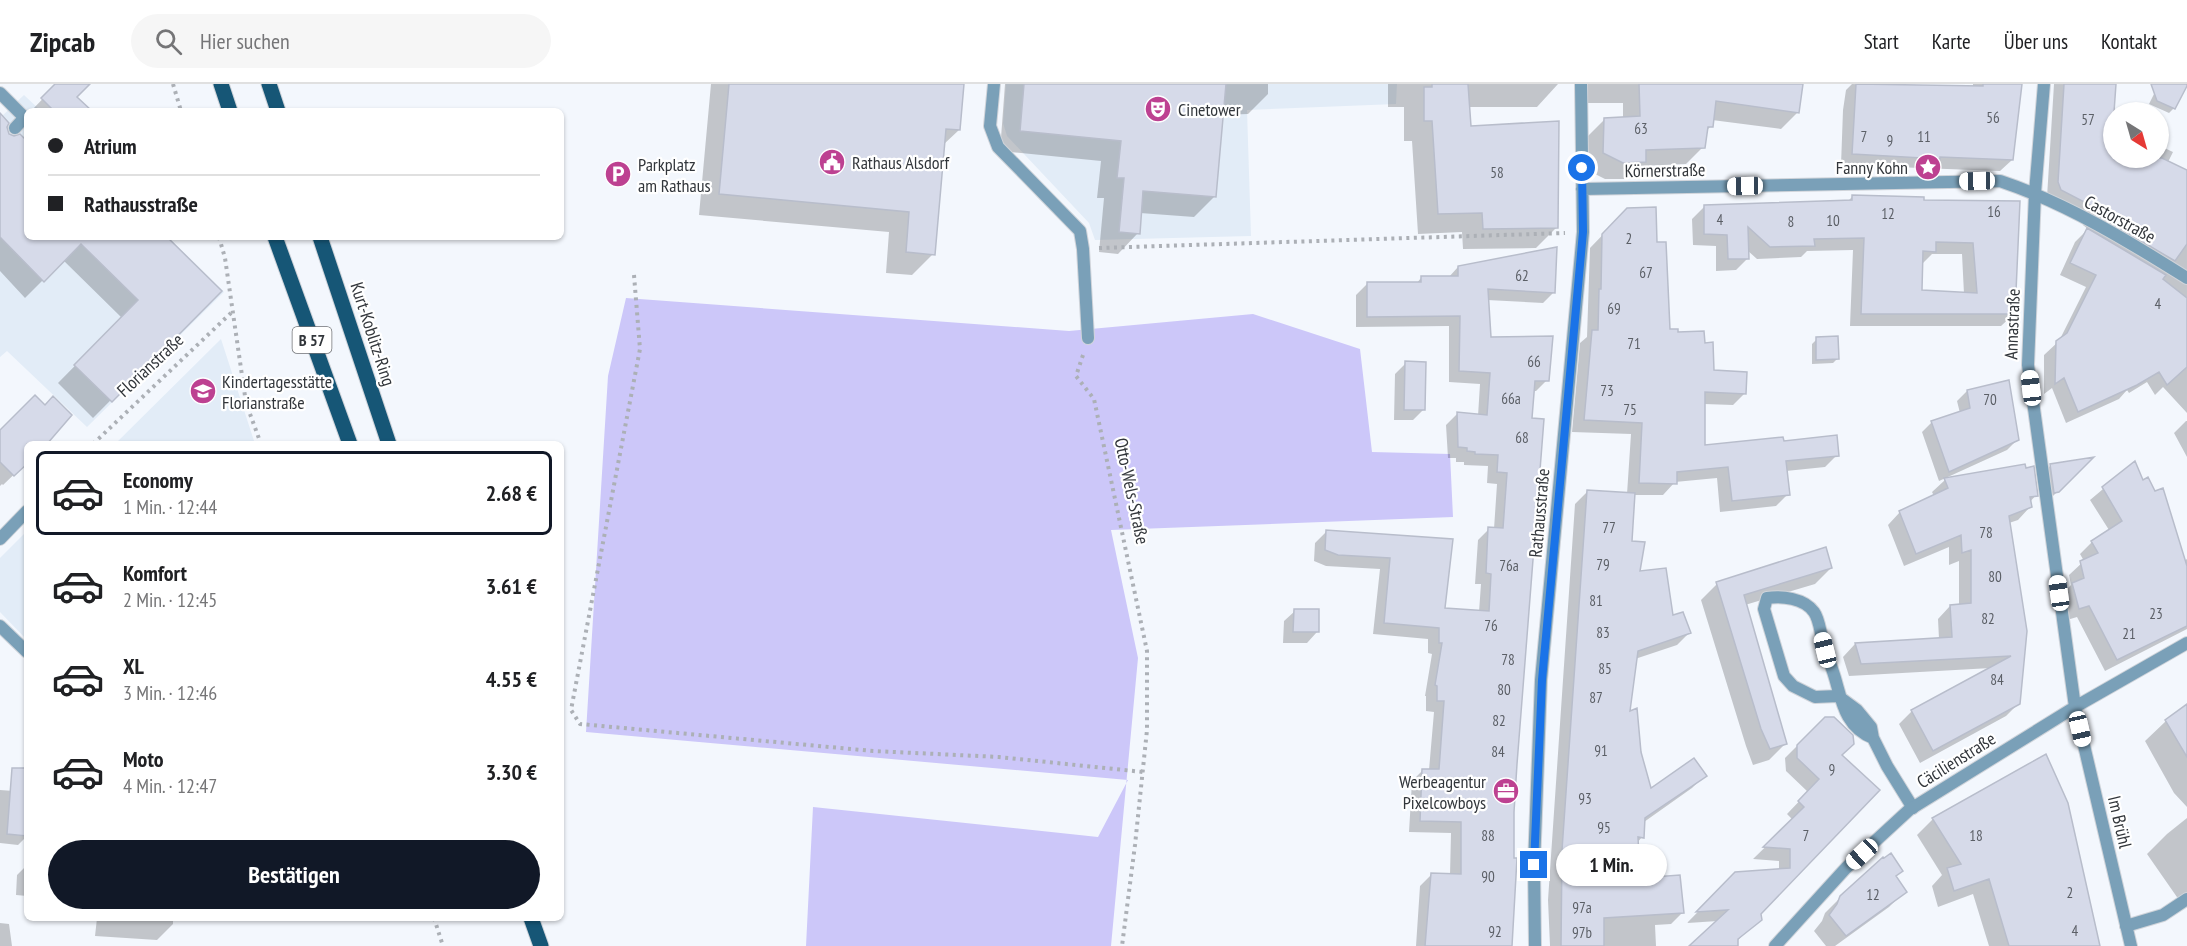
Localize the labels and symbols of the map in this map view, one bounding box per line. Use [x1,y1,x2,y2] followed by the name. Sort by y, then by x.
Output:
[1143,94,1173,124] theatre icon: Cinetower
[1178,98,1241,121] place label: Cinetower
[2103,102,2169,168] north arrow
[1986,108,2000,127] house number: 56
[2081,110,2095,129] house number: 57
[1634,119,1648,138] house number: 63
[1861,127,1867,146] house number: 7
[1917,127,1931,146] house number: 11
[1887,131,1893,150] house number: 9
[817,147,847,177] public building icon: Rathaus Alsdorf
[852,151,950,174] place label: Rathaus Alsdorf
[1913,152,1943,182] place icon: Fanny Kohn
[638,153,711,197] place label: Parkplatz am Rathaus
[1568,154,1595,181] route start
[1836,156,1908,179] place label: Fanny Kohn
[1625,158,1705,182] street label: Körnerstraße
[603,159,633,189] parking icon: Parkplatz am Rathaus
[1490,163,1504,182] house number: 58
[1959,172,1995,190] car
[1727,177,1763,195] car
[2080,190,2160,248] street label: Castorstraße
[1987,202,2001,221] house number: 16
[1881,204,1895,223] house number: 12
[1717,210,1724,229] house number: 4
[1826,211,1840,230] house number: 10
[1788,212,1794,231] house number: 8
[1626,229,1632,248] house number: 2
[1639,263,1653,282] house number: 67
[1515,266,1529,285] house number: 62
[345,279,401,389] street label: Kurt-Koblitz-Ring
[1999,288,2025,360] street label: Annastraße
[2155,294,2162,313] house number: 4
[1607,299,1621,318] house number: 69
[292,327,332,353] road number: B 57
[112,328,188,402] street label: Florianstraße
[1627,334,1641,353] house number: 71
[1527,352,1541,371] house number: 66
[2020,369,2042,407] car
[222,370,332,414] place label: Kindertagesstätte Florianstraße
[188,376,218,406] school or university icon: Kindertagesstätte Florianstraße
[1600,381,1614,400] house number: 73
[1501,389,1521,408] house number: 66a
[1983,390,1997,409] house number: 70
[1623,400,1637,419] house number: 75
[1515,428,1529,447] house number: 68
[1110,436,1154,546] street label: Otto-Wels-Straße
[1524,468,1554,558] street label: Rathausstraße
[1602,518,1616,537] house number: 77
[1979,523,1993,542] house number: 78
[1596,555,1610,574] house number: 79
[1499,556,1519,575] house number: 76a
[1988,567,2002,586] house number: 80
[2048,574,2070,612] car
[1589,591,1603,610] house number: 81
[2149,604,2163,623] house number: 23
[1981,609,1995,628] house number: 82
[1484,616,1498,635] house number: 76
[1596,623,1610,642] house number: 83
[2122,624,2136,643] house number: 21
[1812,630,1838,670] car
[1501,650,1515,669] house number: 78
[1598,659,1612,678] house number: 85
[1990,670,2004,689] house number: 84
[1497,680,1511,699] house number: 80
[1589,688,1603,707] house number: 87
[2067,709,2093,749] car
[1492,711,1506,730] house number: 82
[1912,727,2000,793] street label: Cäcilienstraße
[1594,741,1608,760] house number: 91
[1491,742,1505,761] house number: 84
[1829,760,1835,779] house number: 9
[1399,770,1486,814] place label: Werbeagentur Pixelcowboys
[1491,776,1521,806] office icon: Werbeagentur Pixelcowboys
[1578,789,1592,808] house number: 93
[2103,794,2137,851] street label: Im Brühl
[1597,818,1611,837] house number: 95
[1481,826,1495,845] house number: 88
[1803,826,1809,845] house number: 7
[1969,826,1983,845] house number: 18
[1843,835,1881,873] car
[1555,844,1666,886] callout: 1 Min.
[1520,851,1547,878] route end
[1481,867,1495,886] house number: 90
[2067,883,2073,902] house number: 2
[1866,885,1880,904] house number: 12
[1572,898,1592,917] house number: 97a
[2072,921,2079,940] house number: 4
[1488,922,1502,941] house number: 92
[1572,923,1592,942] house number: 97b

